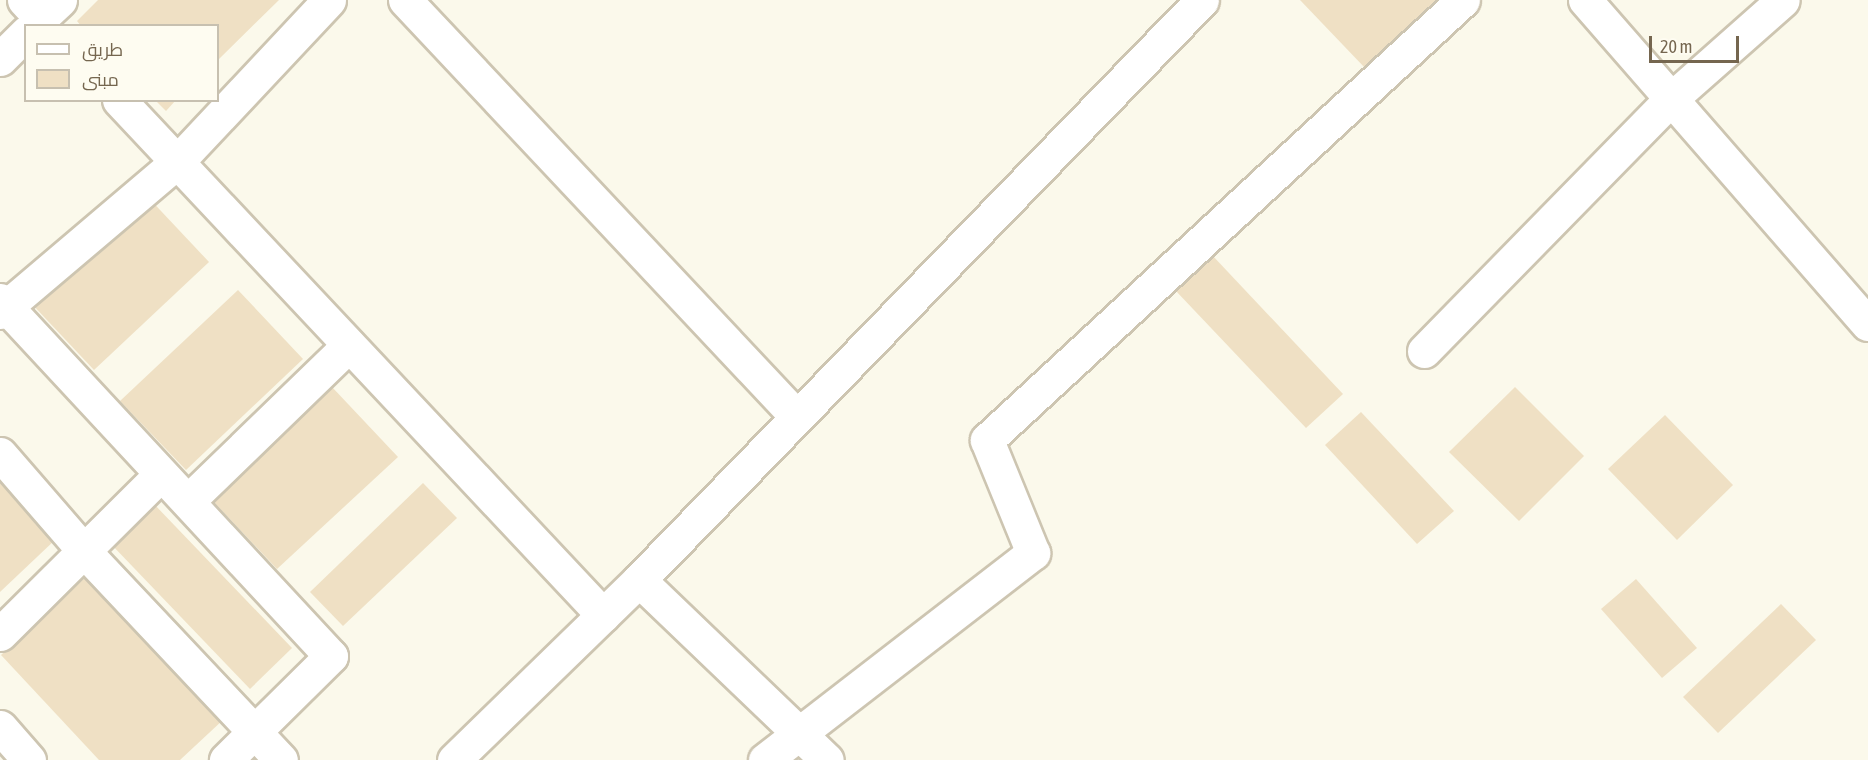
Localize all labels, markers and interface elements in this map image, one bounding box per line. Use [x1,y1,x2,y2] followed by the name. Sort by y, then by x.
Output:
[24,24,219,102] legend
[1652,24,1742,62] scale bar
[1660,36,1692,57] text: 20 m
[82,39,123,60] text: طريق
[82,69,119,90] text: مبنى

